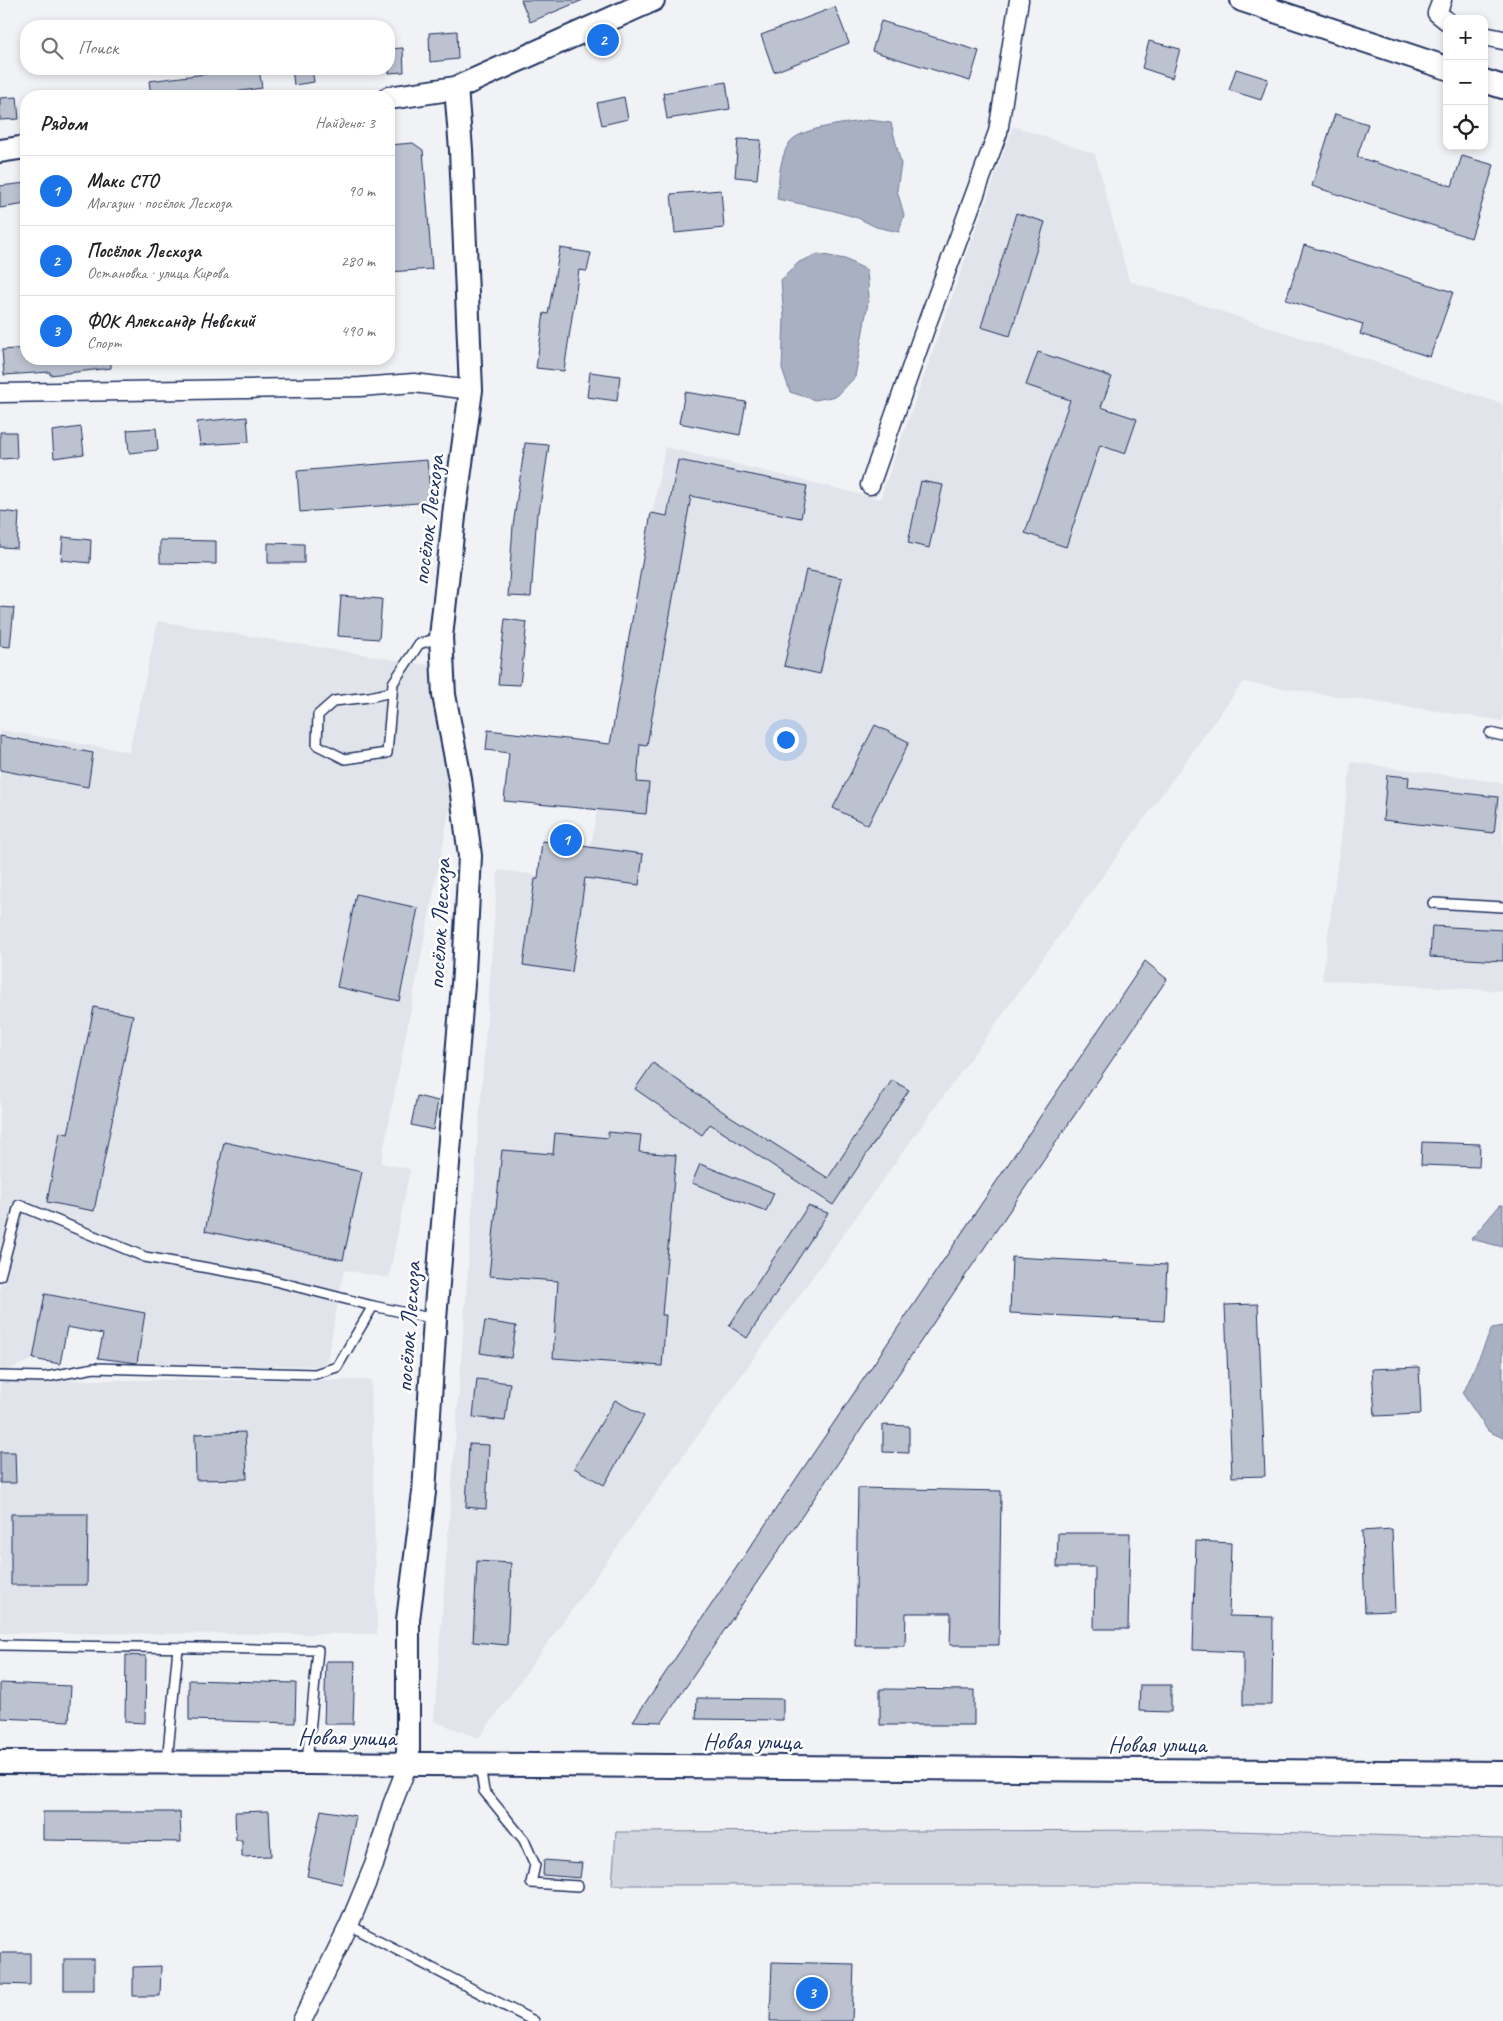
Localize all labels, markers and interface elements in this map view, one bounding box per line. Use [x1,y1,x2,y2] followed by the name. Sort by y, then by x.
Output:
[1443,15,1488,150] map controls
[1443,15,1488,60] button: +
[20,20,395,75] search box
[587,21,619,59] pin: 2
[38,34,66,62] icon: search
[78,36,118,60] text: Поиск
[1443,60,1488,105] button: −
[1443,105,1488,150] button: locate
[40,110,87,136] text: Рядом
[315,113,375,133] text: Найдено: 3
[87,169,158,193] text: Макс СТО
[52,181,60,201] text: 1
[348,181,375,201] text: 90 m
[87,193,232,213] text: Магазин · посёлок Лесхоза
[87,239,201,263] text: Посёлок Лесхоза
[52,251,60,271] text: 2
[341,251,375,271] text: 280 m
[87,263,228,283] text: Остановка · улица Кирова
[87,309,255,333] text: ФОК Александр Невский
[52,321,60,341] text: 3
[341,321,375,341] text: 490 m
[87,333,122,353] text: Спорт
[405,452,451,587] street label: посёлок Лесхоза
[773,727,799,753] your location
[550,821,582,859] pin: 1
[421,856,457,990] street label: посёлок Лесхоза
[388,1259,428,1393] street label: посёлок Лесхоза
[298,1721,398,1753] street label: Новая улица
[703,1726,803,1756] street label: Новая улица
[1108,1729,1208,1759] street label: Новая улица
[796,1974,828,2012] pin: 3

